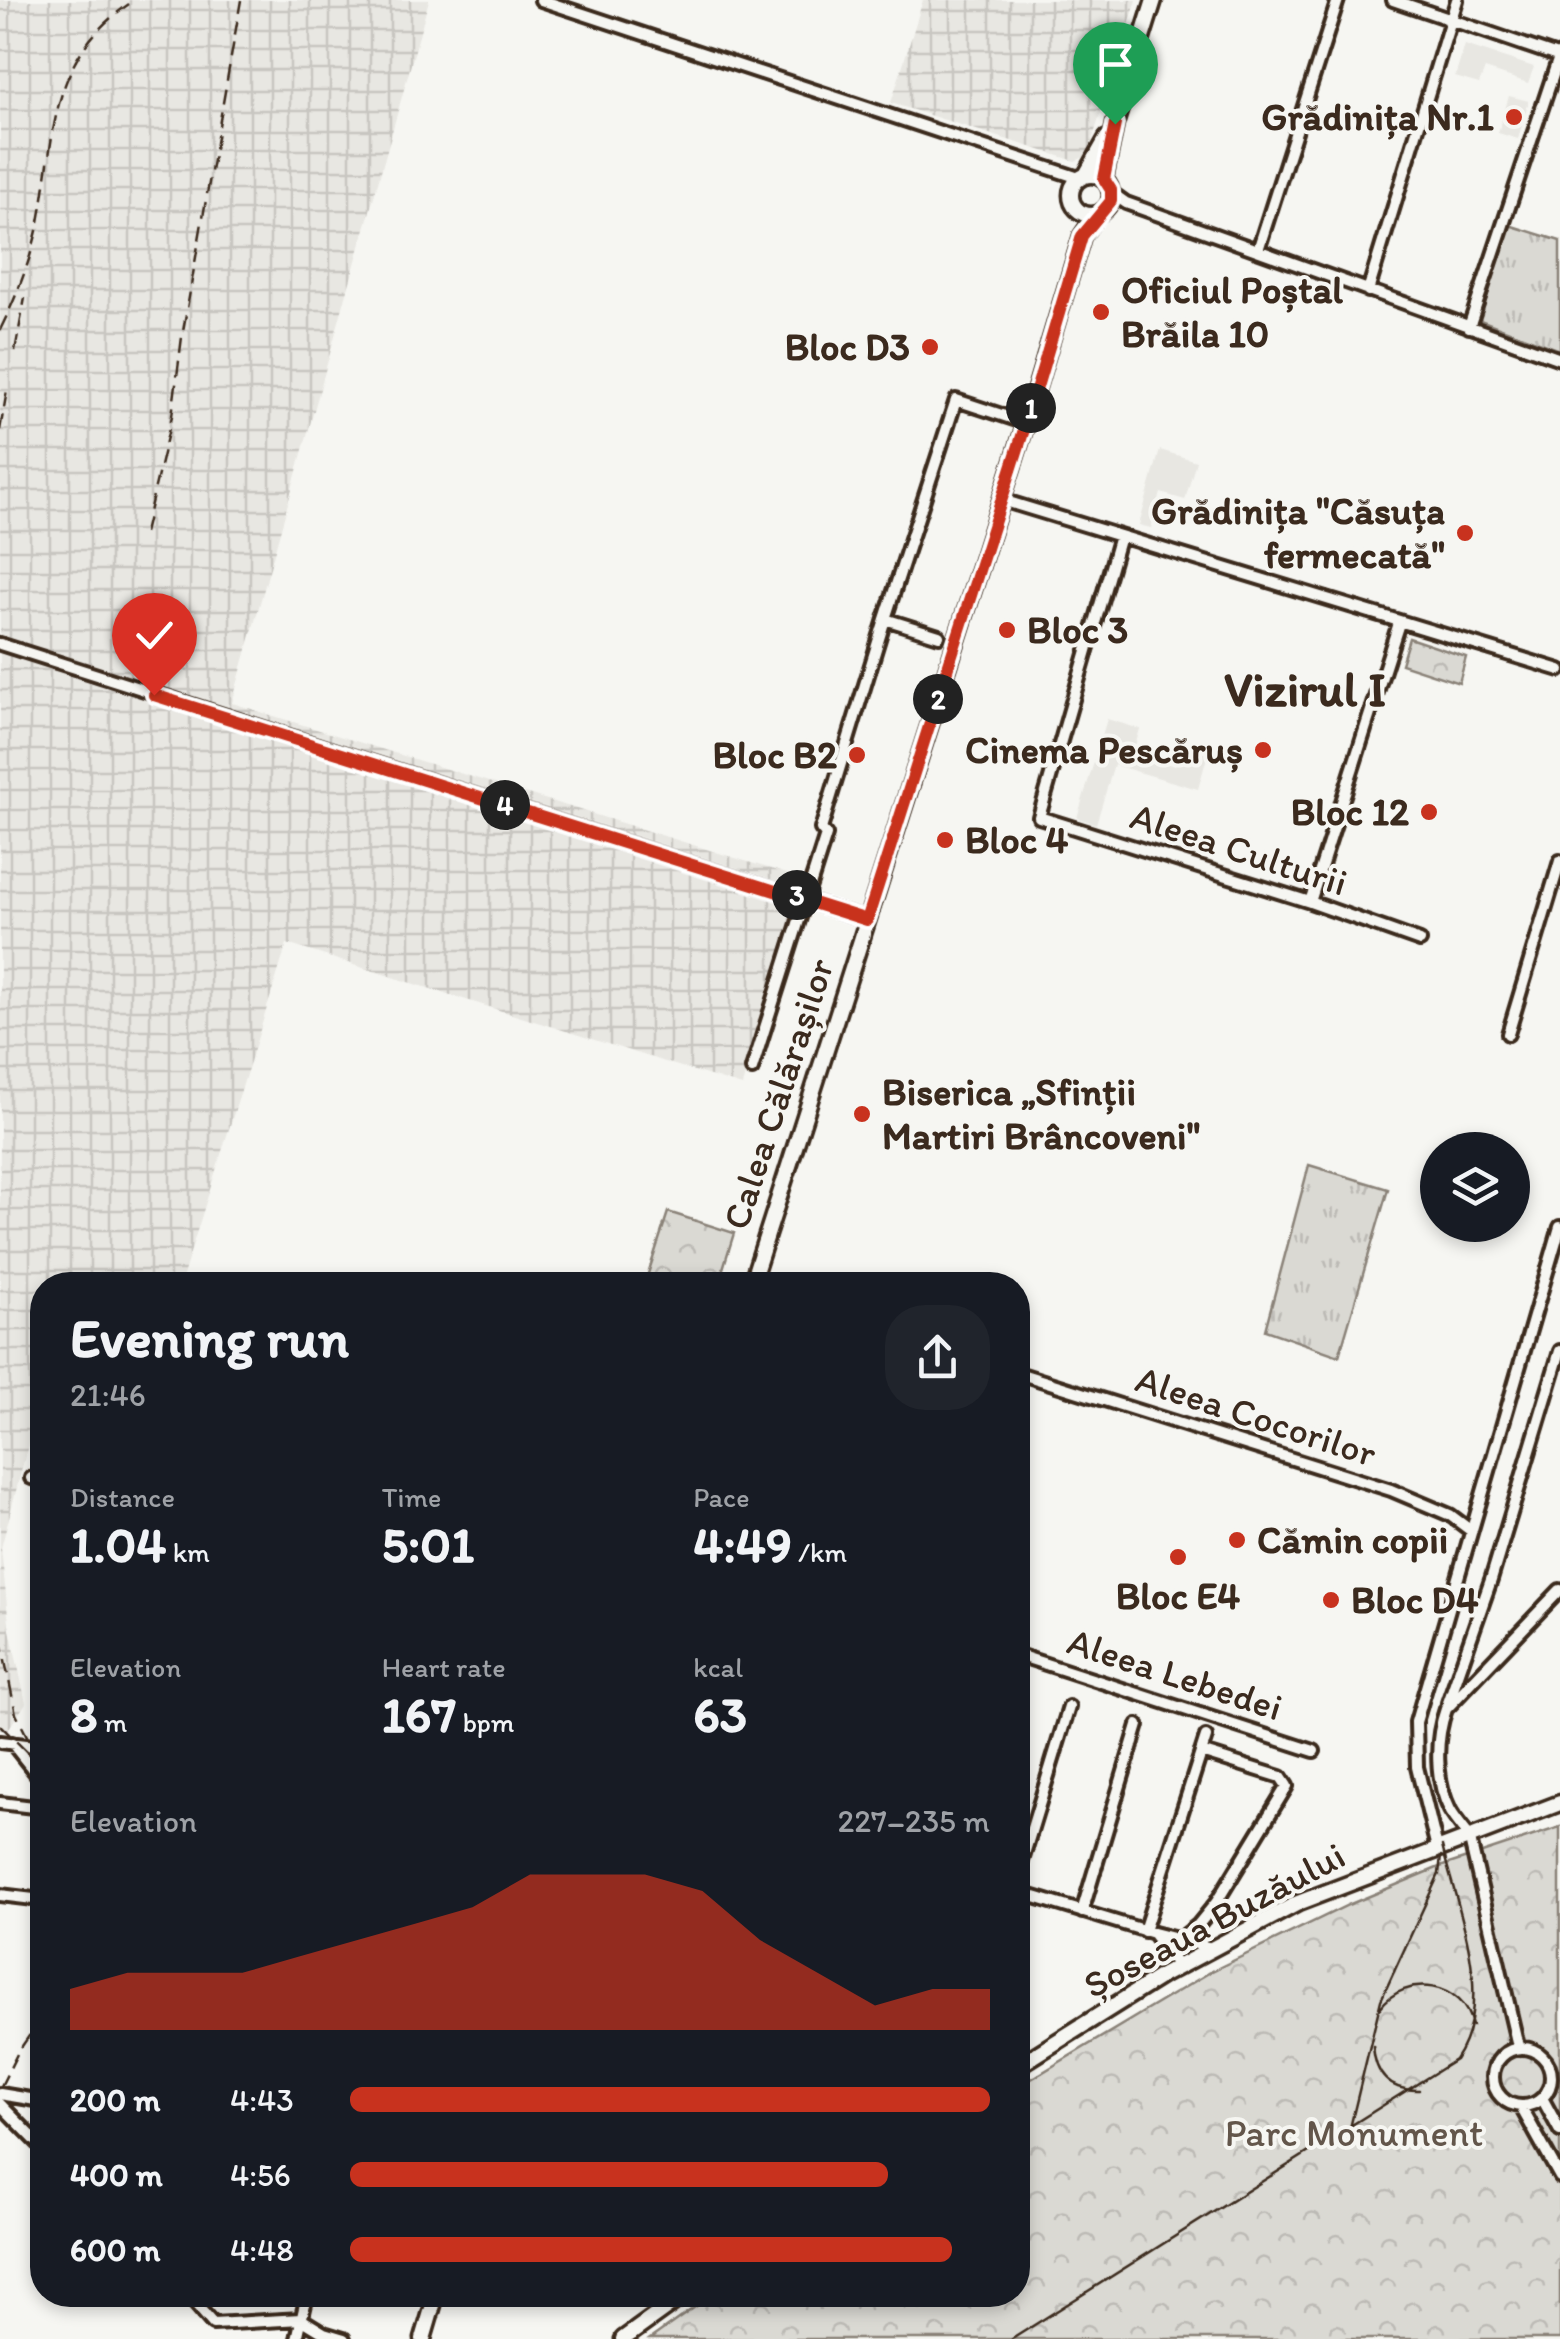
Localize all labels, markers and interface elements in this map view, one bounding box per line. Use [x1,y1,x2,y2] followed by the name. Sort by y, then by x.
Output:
[1073,22,1158,125] pin
[1088,37,1143,92] icon: arrive
[1261,94,1494,140] place label: Grădinița Nr.1
[1503,106,1525,128] marker: Grădinița Nr.1
[1121,267,1343,357] place label: Oficiul Poștal Brăila 10
[1090,301,1112,323] marker: Oficiul Poștal Brăila 10
[785,324,910,370] place label: Bloc D3
[919,336,941,358] marker: Bloc D3
[1006,383,1056,433] pin: 1
[1025,391,1038,425] text: 1
[1151,488,1445,578] place label: Grădinița "Căsuța fermecată"
[1454,522,1476,544] marker: Grădinița "Căsuța fermecată"
[112,593,197,696] pin
[1027,607,1128,653] place label: Bloc 3
[127,608,182,663] icon: check
[996,619,1018,641] marker: Bloc 3
[1224,660,1386,718] district label: Vizirul I
[913,674,963,724] pin: 2
[931,682,945,716] text: 2
[965,727,1243,773] place label: Cinema Pescăruș
[712,732,837,778] place label: Bloc B2
[1252,739,1274,761] marker: Cinema Pescăruș
[846,744,868,766] marker: Bloc B2
[480,780,530,830] pin: 4
[497,788,513,822] text: 4
[1291,789,1409,835] place label: Bloc 12
[1125,792,1353,906] street label: Aleea Culturii
[1418,801,1440,823] marker: Bloc 12
[965,817,1069,863] place label: Bloc 4
[934,829,956,851] marker: Bloc 4
[772,870,822,920] pin: 3
[789,878,805,912] text: 3
[713,952,844,1235] street label: Calea Călărașilor
[882,1069,1200,1159] place label: Biserica „Sfinții Martiri Brâncoveni"
[851,1103,873,1125] marker: Biserica „Sfinții Martiri Brâncoveni"
[1420,1132,1530,1242] map controls
[1420,1132,1530,1242] button: layers
[70,1305,349,1371] text: Evening run
[885,1305,990,1410] button: share
[1130,1356,1382,1476] street label: Aleea Cocorilor
[70,1376,146,1414] text: 21:46
[70,1480,175,1514] text: Distance
[382,1480,441,1514] text: Time
[693,1480,749,1514] text: Pace
[70,1514,166,1575] text: 1.04
[382,1514,474,1575] text: 5:01
[693,1514,792,1575] text: 4:49
[1257,1517,1448,1563] place label: Cămin copii
[1226,1529,1248,1551] marker: Cămin copii
[166,1535,210,1569] text: km
[792,1535,847,1569] text: /km
[1167,1546,1189,1568] marker: Bloc E4
[1116,1573,1240,1619] place label: Bloc E4
[1351,1577,1479,1623] place label: Bloc D4
[1320,1589,1342,1611] marker: Bloc D4
[1062,1618,1288,1730] street label: Aleea Lebedei
[70,1650,181,1684] text: Elevation
[382,1650,506,1684] text: Heart rate
[693,1650,743,1684] text: kcal
[70,1684,97,1745] text: 8
[382,1684,456,1745] text: 167
[693,1684,747,1745] text: 63
[97,1705,127,1739] text: m
[456,1705,514,1739] text: bpm
[70,1802,197,1840] text: Elevation
[837,1802,990,1840] text: 227–235 m
[1076,1832,1352,2008] street label: Șoseaua Buzăului
[70,2081,160,2119] text: 200 m
[230,2081,294,2119] text: 4:43
[1225,2110,1483,2156] park label: Parc Monument
[70,2156,163,2194] text: 400 m
[230,2156,291,2194] text: 4:56
[70,2231,160,2269] text: 600 m
[230,2231,294,2269] text: 4:48

